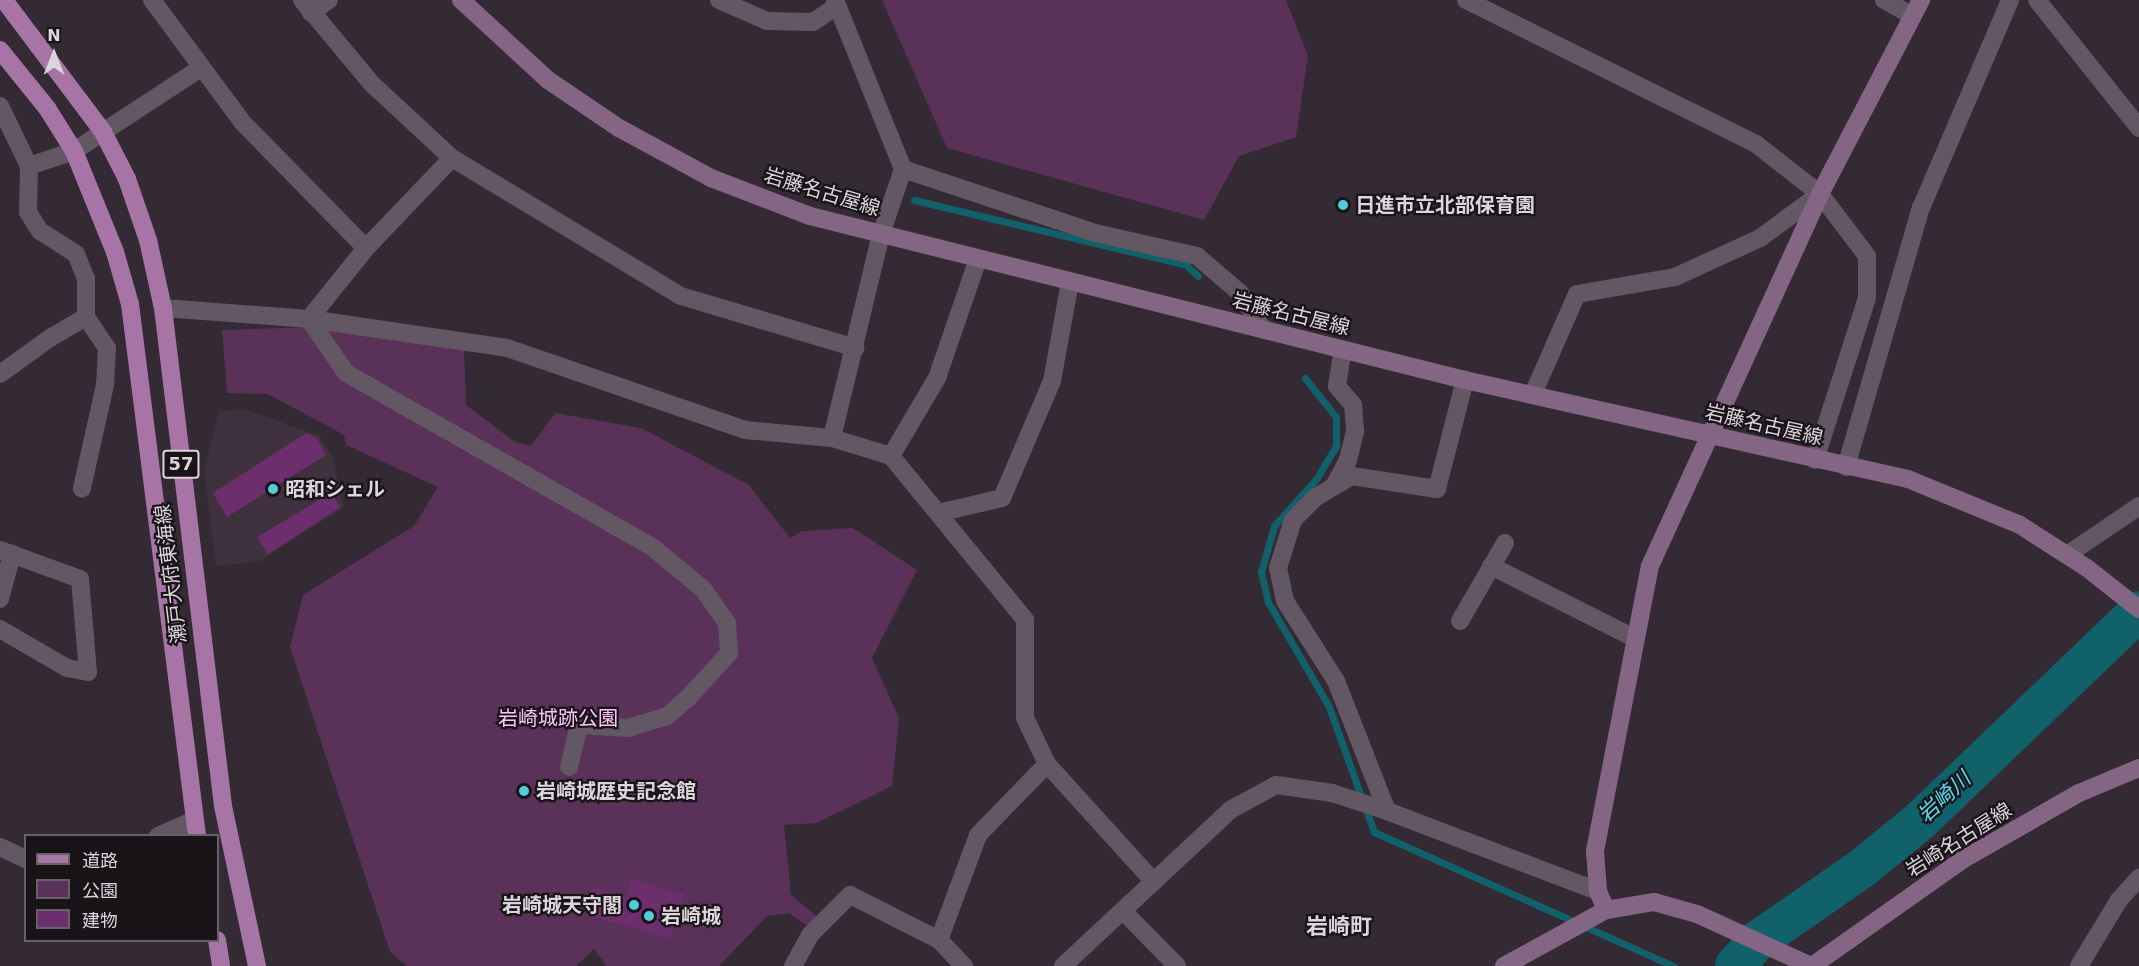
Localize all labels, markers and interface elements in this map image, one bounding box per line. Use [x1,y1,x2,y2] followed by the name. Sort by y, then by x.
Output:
[24,24,84,84] north arrow
[47,26,61,45] text: N
[761,163,883,221] street label: 岩藤名古屋線
[1355,193,1535,217] place label: 日進市立北部保育園
[1336,198,1350,212] marker: 日進市立北部保育園
[1230,288,1352,340] street label: 岩藤名古屋線
[1703,400,1825,450] street label: 岩藤名古屋線
[162,449,201,479] road number: 57
[285,477,385,501] place label: 昭和シェル
[266,482,280,496] marker: 昭和シェル
[151,503,191,645] street label: 瀬戸大府東海線
[498,706,618,730] park label: 岩崎城跡公園
[1912,766,1976,828] water label: 岩崎川
[536,779,696,803] place label: 岩崎城歴史記念館
[517,784,531,798] marker: 岩崎城歴史記念館
[1902,798,2016,882] street label: 岩崎名古屋線
[24,834,219,942] legend
[82,850,118,871] text: 道路
[82,880,118,901] text: 公園
[502,893,622,917] place label: 岩崎城天守閣
[627,898,641,912] marker: 岩崎城天守閣
[661,904,721,928] place label: 岩崎城
[642,909,656,923] marker: 岩崎城
[82,910,118,931] text: 建物
[1306,914,1372,940] district label: 岩崎町

